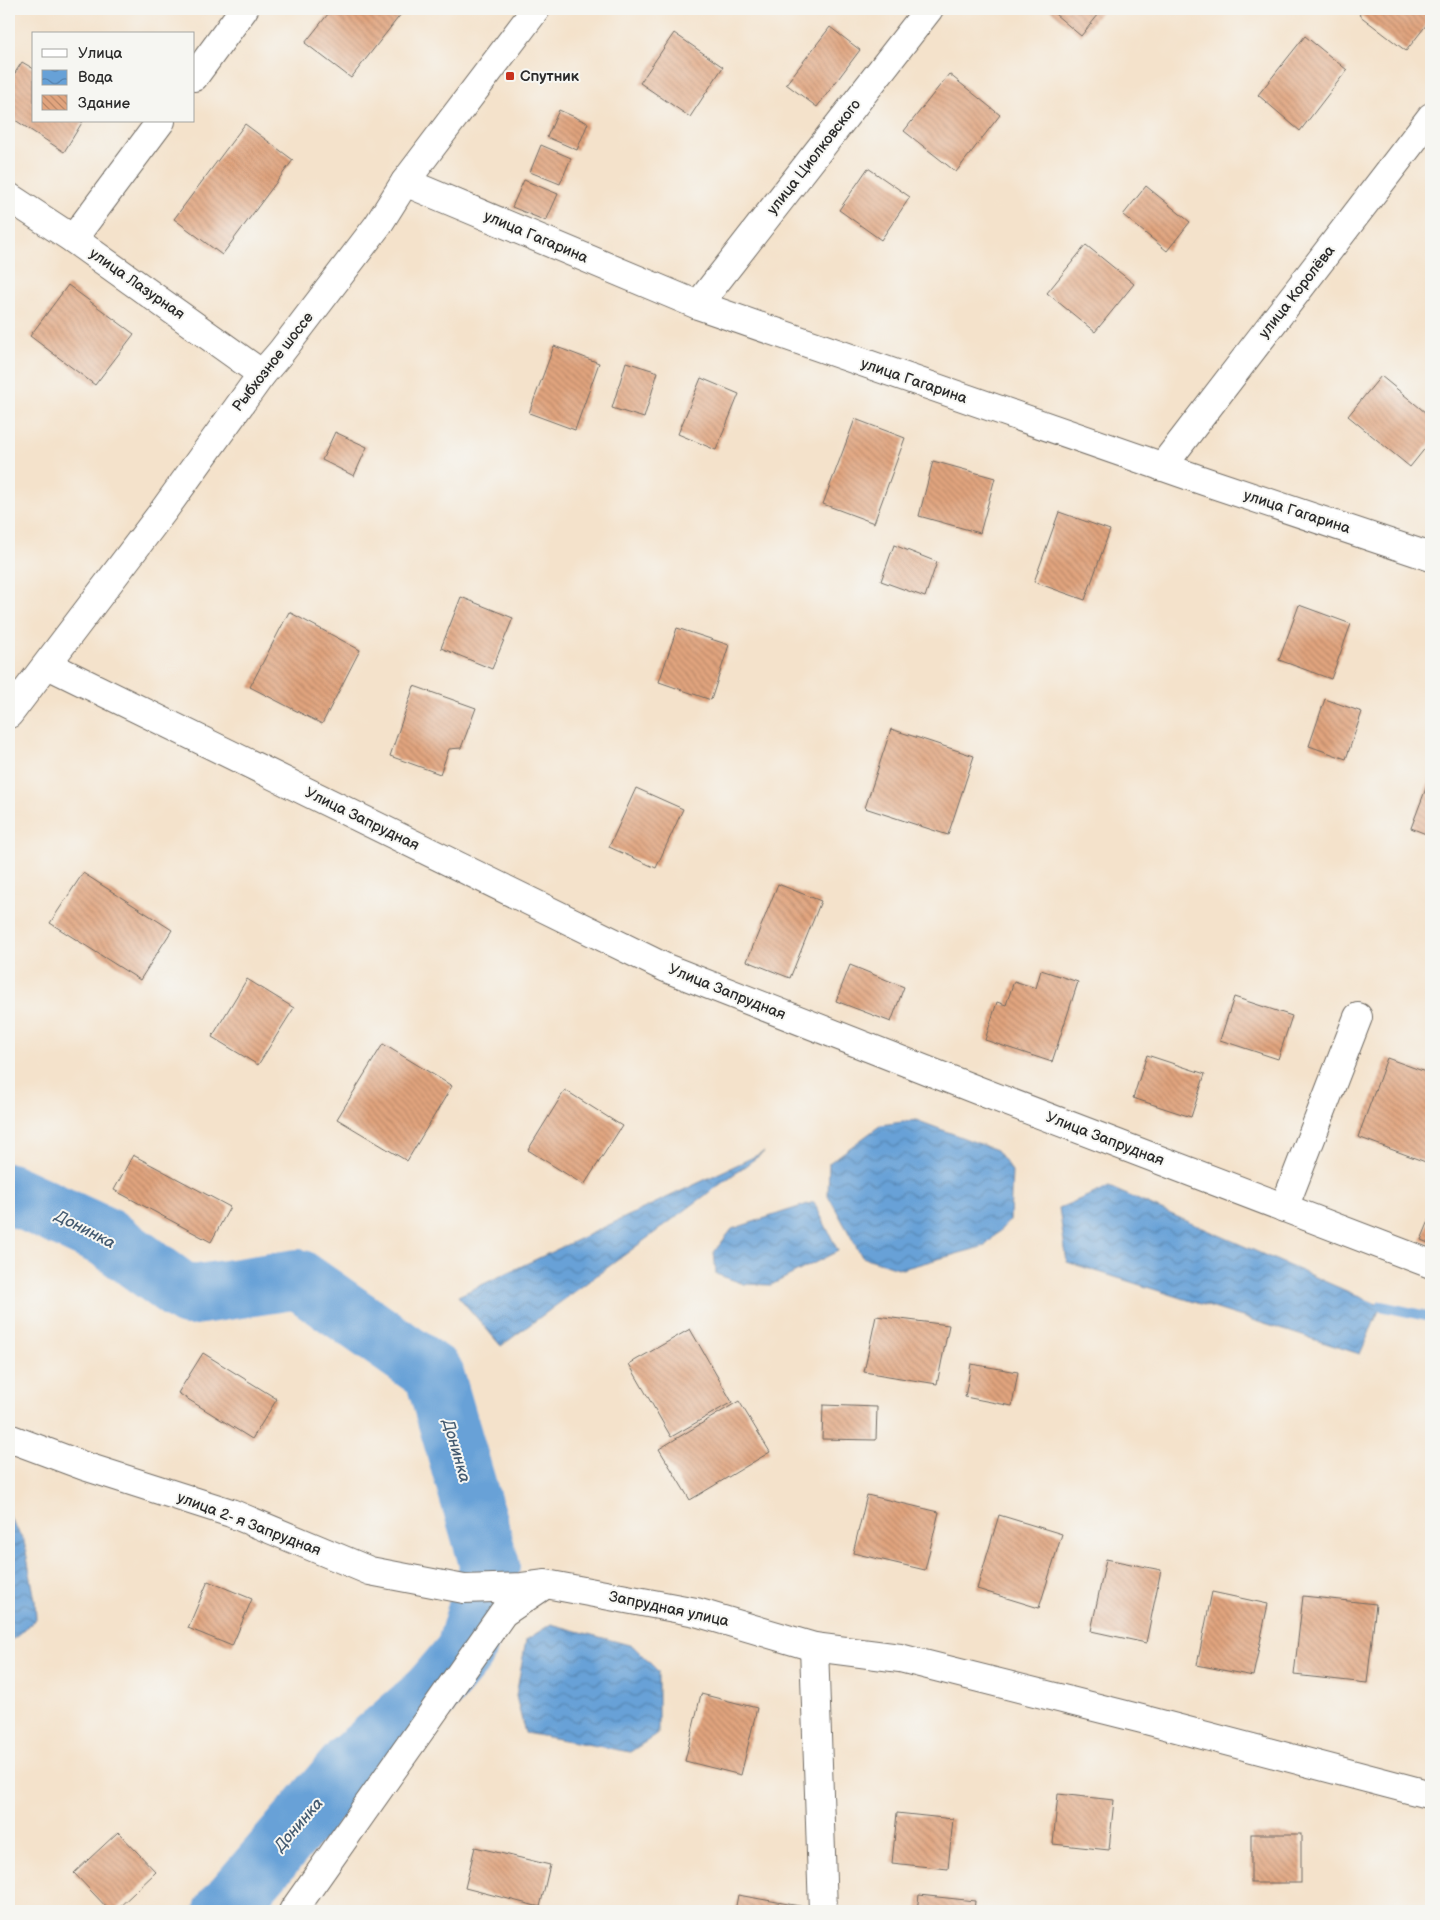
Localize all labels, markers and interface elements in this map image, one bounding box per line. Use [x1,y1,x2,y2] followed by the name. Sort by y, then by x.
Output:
[32,32,195,122] legend
[78,44,123,63] text: Улица
[520,67,580,86] place label: Спутник
[78,68,113,87] text: Вода
[504,70,516,82] marker: Спутник
[78,94,130,113] text: Здание
[763,95,865,219] street label: улица Циолковского
[481,207,591,268] street label: улица Гагарина
[1255,242,1339,342] street label: улица Королёва
[86,244,188,324] street label: улица Лазурная
[228,308,318,416] street label: Рыбхозное шоссе
[858,354,970,408] street label: улица Гагарина
[1241,486,1353,538] street label: улица Гагарина
[302,783,422,855] street label: Улица Запрудная
[666,960,788,1024] street label: Улица Запрудная
[1043,1108,1167,1170] street label: Улица Запрудная
[51,1206,118,1253] water label: Донинка
[438,1416,474,1485] water label: Донинка
[175,1488,323,1560] street label: улица 2- я Запрудная
[607,1587,731,1631] street label: Запрудная улица
[270,1794,327,1856] water label: Донинка

